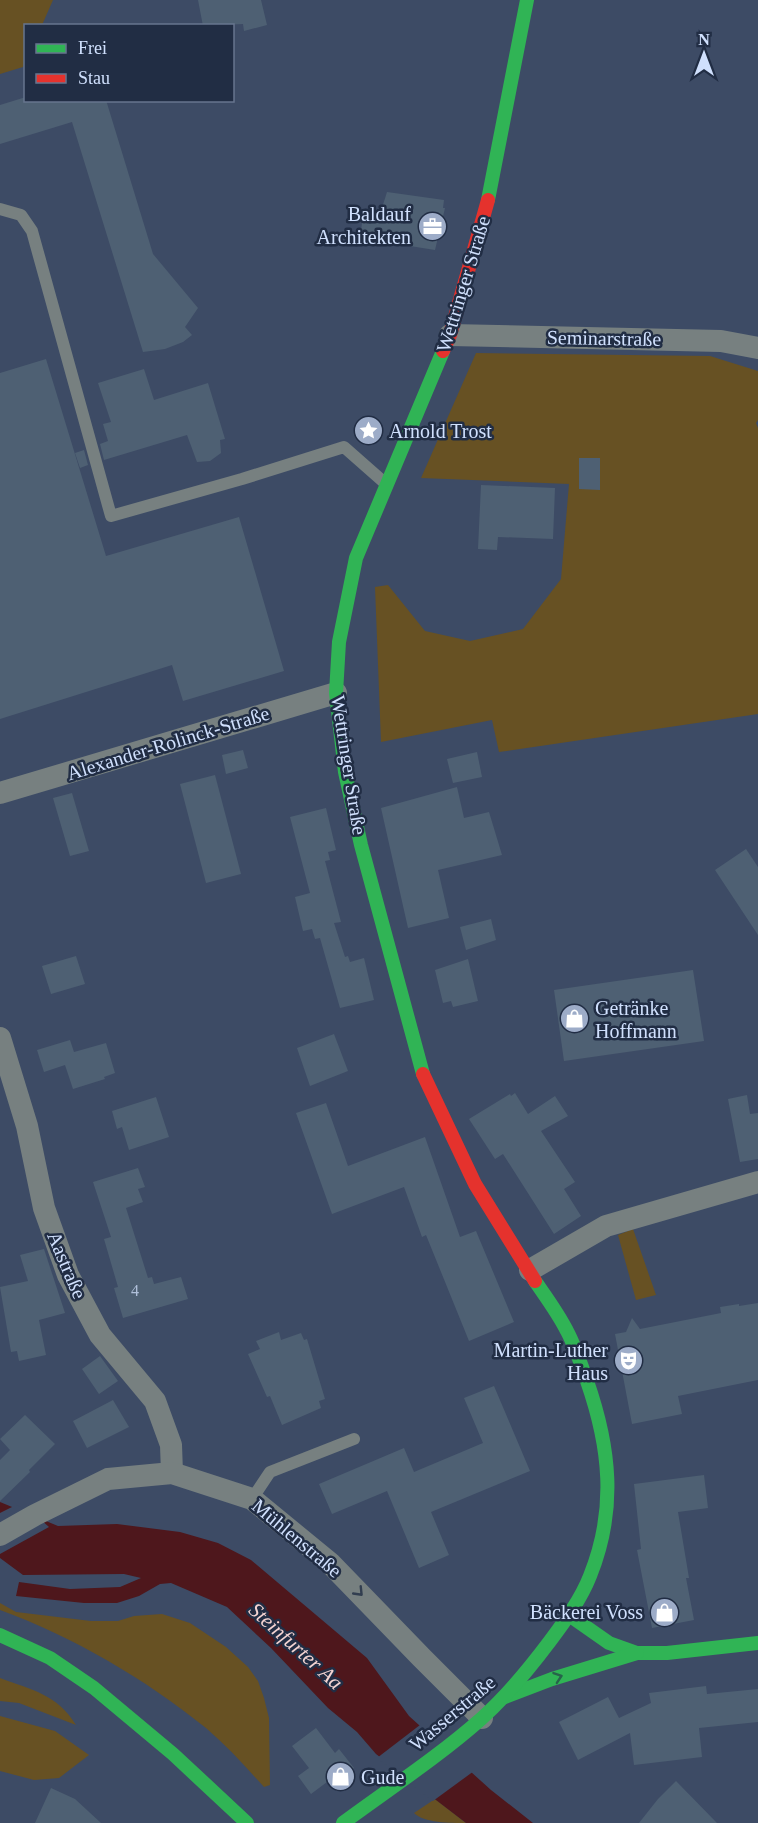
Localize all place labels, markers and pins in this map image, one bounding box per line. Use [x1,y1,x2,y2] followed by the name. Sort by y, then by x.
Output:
[317,203,411,248] place label: Baldauf Architekten
[416,210,448,242] office icon: Baldauf Architekten
[352,415,384,447] place icon: Arnold Trost
[389,420,492,442] place label: Arnold Trost
[595,997,677,1042] place label: Getränke Hoffmann
[558,1003,590,1035] shop icon: Getränke Hoffmann
[494,1339,608,1384] place label: Martin-Luther Haus
[613,1345,645,1377] theatre icon: Martin-Luther Haus
[648,1596,680,1628] shop icon: Bäckerei Voss
[530,1601,643,1623] place label: Bäckerei Voss
[324,1761,356,1793] shop icon: Gude
[361,1766,404,1788] place label: Gude

